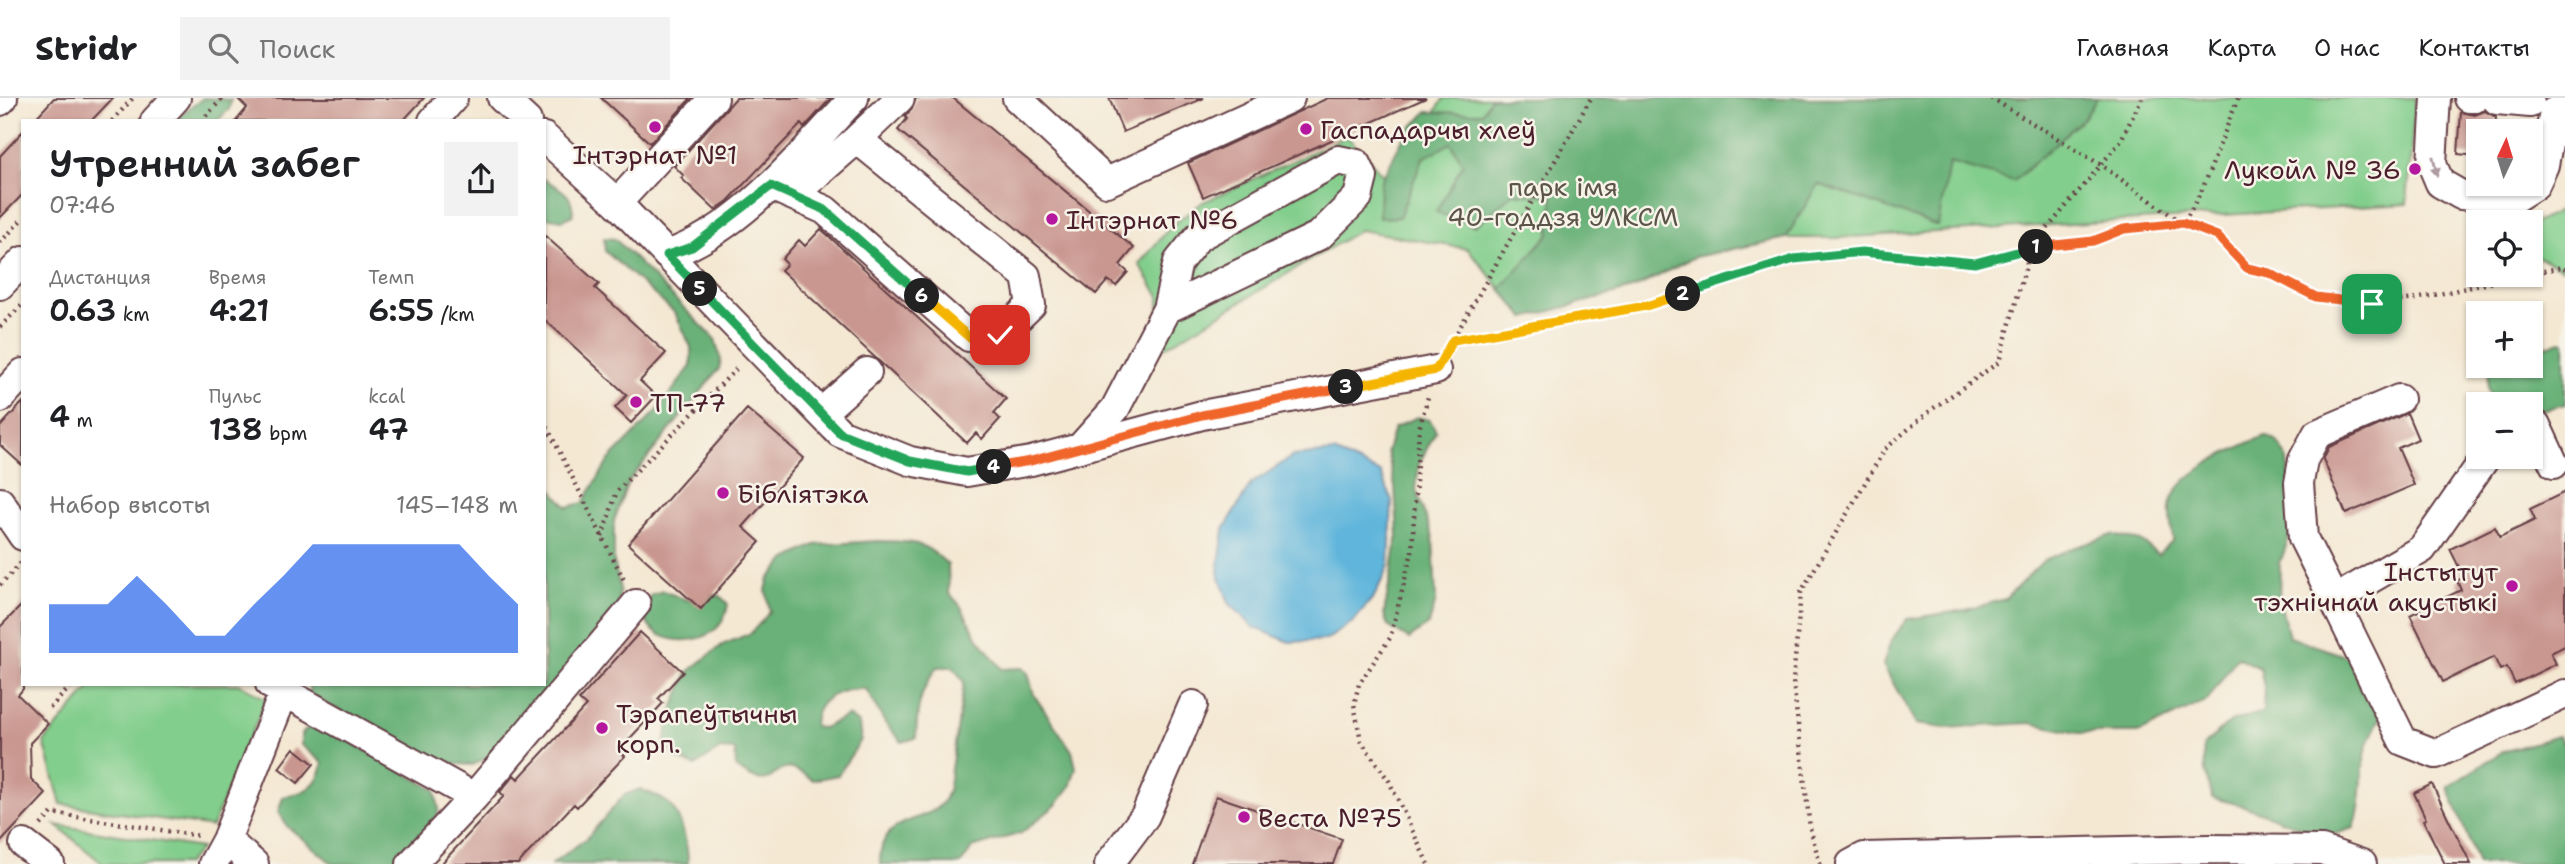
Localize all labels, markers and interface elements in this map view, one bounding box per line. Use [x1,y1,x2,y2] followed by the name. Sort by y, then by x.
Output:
[180,17,670,80] search box
[35,26,138,71] text: Stridr
[204,29,242,67] icon: search
[260,31,335,66] text: Поиск
[2076,32,2169,64] text: Главная
[2207,32,2276,64] text: Карта
[2314,32,2380,64] text: О нас
[2418,32,2530,64] text: Контакты
[1320,112,1536,147] place label: Гаспадарчы хлеў
[647,119,663,135] marker: Інтэрнат №1
[2466,119,2543,196] north arrow
[2466,119,2543,469] map controls
[1298,121,1314,137] marker: Гаспадарчы хлеў
[572,137,738,172] place label: Інтэрнат №1
[49,138,360,189] text: Утренний забег
[444,142,518,216] button: share
[2224,152,2401,187] place label: Лукойл № 36
[2430,155,2441,177] one-way arrow
[2407,161,2423,177] marker: Лукойл № 36
[1447,169,1679,234] park label: парк імя 40-годдзя УЛКСМ
[49,190,116,220] text: 07:46
[1066,202,1239,237] place label: Інтэрнат №6
[2466,210,2543,287] button: locate
[1044,211,1060,227] marker: Інтэрнат №6
[2018,230,2054,264] pin: 1
[2031,234,2040,259] text: 1
[49,265,151,290] text: Дистанция
[209,265,267,290] text: Время
[368,265,414,290] text: Темп
[682,272,718,306] pin: 5
[2342,274,2402,334] pin
[694,276,705,301] text: 5
[1666,276,1700,312] pin: 2
[904,278,940,314] pin: 6
[1676,281,1689,306] text: 2
[915,283,928,308] text: 6
[2353,285,2391,323] icon: arrive
[49,290,116,331] text: 0.63
[209,290,270,331] text: 4:21
[368,290,434,331] text: 6:55
[2466,301,2543,378] button: +
[116,302,150,327] text: km
[434,302,475,327] text: /km
[970,305,1030,365] pin
[981,316,1019,354] icon: check
[1328,370,1364,404] pin: 3
[1339,374,1352,399] text: 3
[209,384,262,409] text: Пульс
[368,384,405,409] text: kcal
[650,385,726,420] place label: ТП-77
[2466,392,2543,469] button: −
[628,394,644,410] marker: ТП-77
[49,396,70,437] text: 4
[70,408,93,433] text: m
[209,409,263,450] text: 138
[368,409,409,450] text: 47
[263,421,307,446] text: bpm
[976,450,1012,484] pin: 4
[987,454,1000,479] text: 4
[737,476,868,511] place label: Бібліятэка
[715,485,731,501] marker: Бібліятэка
[49,490,210,520] text: Набор высоты
[396,490,518,520] text: 145–148 m
[2254,554,2499,619] place label: Інстытут тэхнічнай акустыкі
[2504,578,2520,594] marker: Інстытут тэхнічнай акустыкі
[616,696,798,761] place label: Тэрапеўтычны корп.
[594,720,610,736] marker: Тэрапеўтычны корп.
[1258,800,1402,835] place label: Веста №75
[1236,809,1252,825] marker: Веста №75

